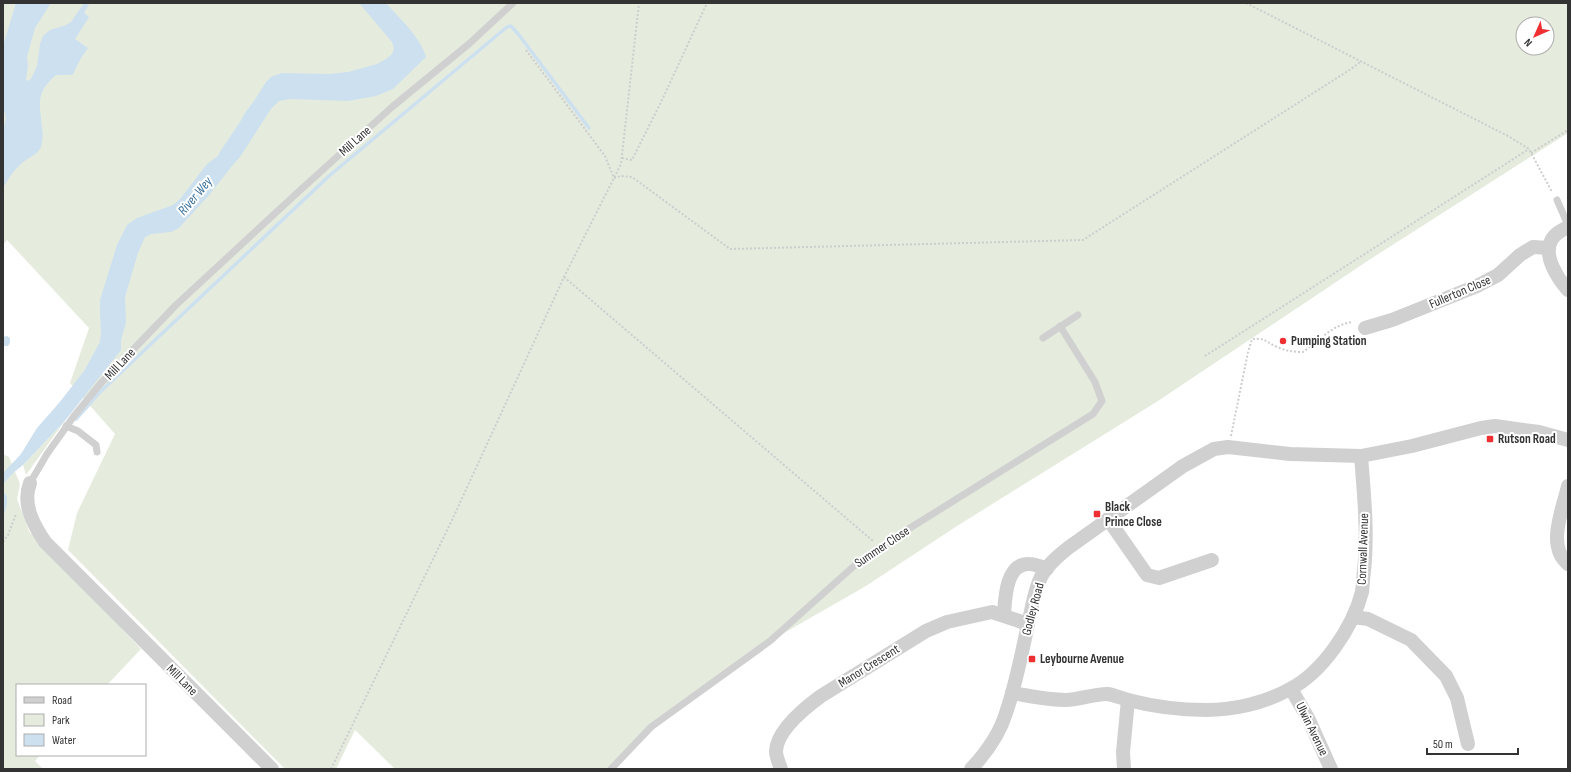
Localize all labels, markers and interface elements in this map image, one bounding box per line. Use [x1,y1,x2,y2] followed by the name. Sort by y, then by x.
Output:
[1515,16,1555,56] north arrow
[1522,36,1535,49] text: N
[336,122,374,160] street label: Mill Lane
[174,173,216,219] water label: River Wey
[1427,272,1493,312] street label: Fullerton Close
[1291,333,1367,349] place label: Pumping Station
[1278,336,1288,346] marker: Pumping Station
[101,345,139,383] street label: Mill Lane
[1498,431,1556,447] place label: Rutson Road
[1485,434,1495,444] marker: Rutson Road
[1105,499,1162,530] place label: Black Prince Close
[1092,509,1102,519] marker: Black Prince Close
[1354,513,1372,585] street label: Cornwall Avenue
[852,523,912,571] street label: Summer Close
[1018,581,1048,637] street label: Godley Road
[835,641,903,691] street label: Manor Crescent
[1040,651,1125,667] place label: Leybourne Avenue
[1027,654,1037,664] marker: Leybourne Avenue
[163,661,201,699] street label: Mill Lane
[16,684,146,756] legend
[52,693,72,708] text: Road
[1292,699,1332,759] street label: Ulwin Avenue
[52,713,70,728] text: Park
[1427,730,1518,756] scale bar
[52,733,76,748] text: Water
[1433,737,1453,752] text: 50 m

